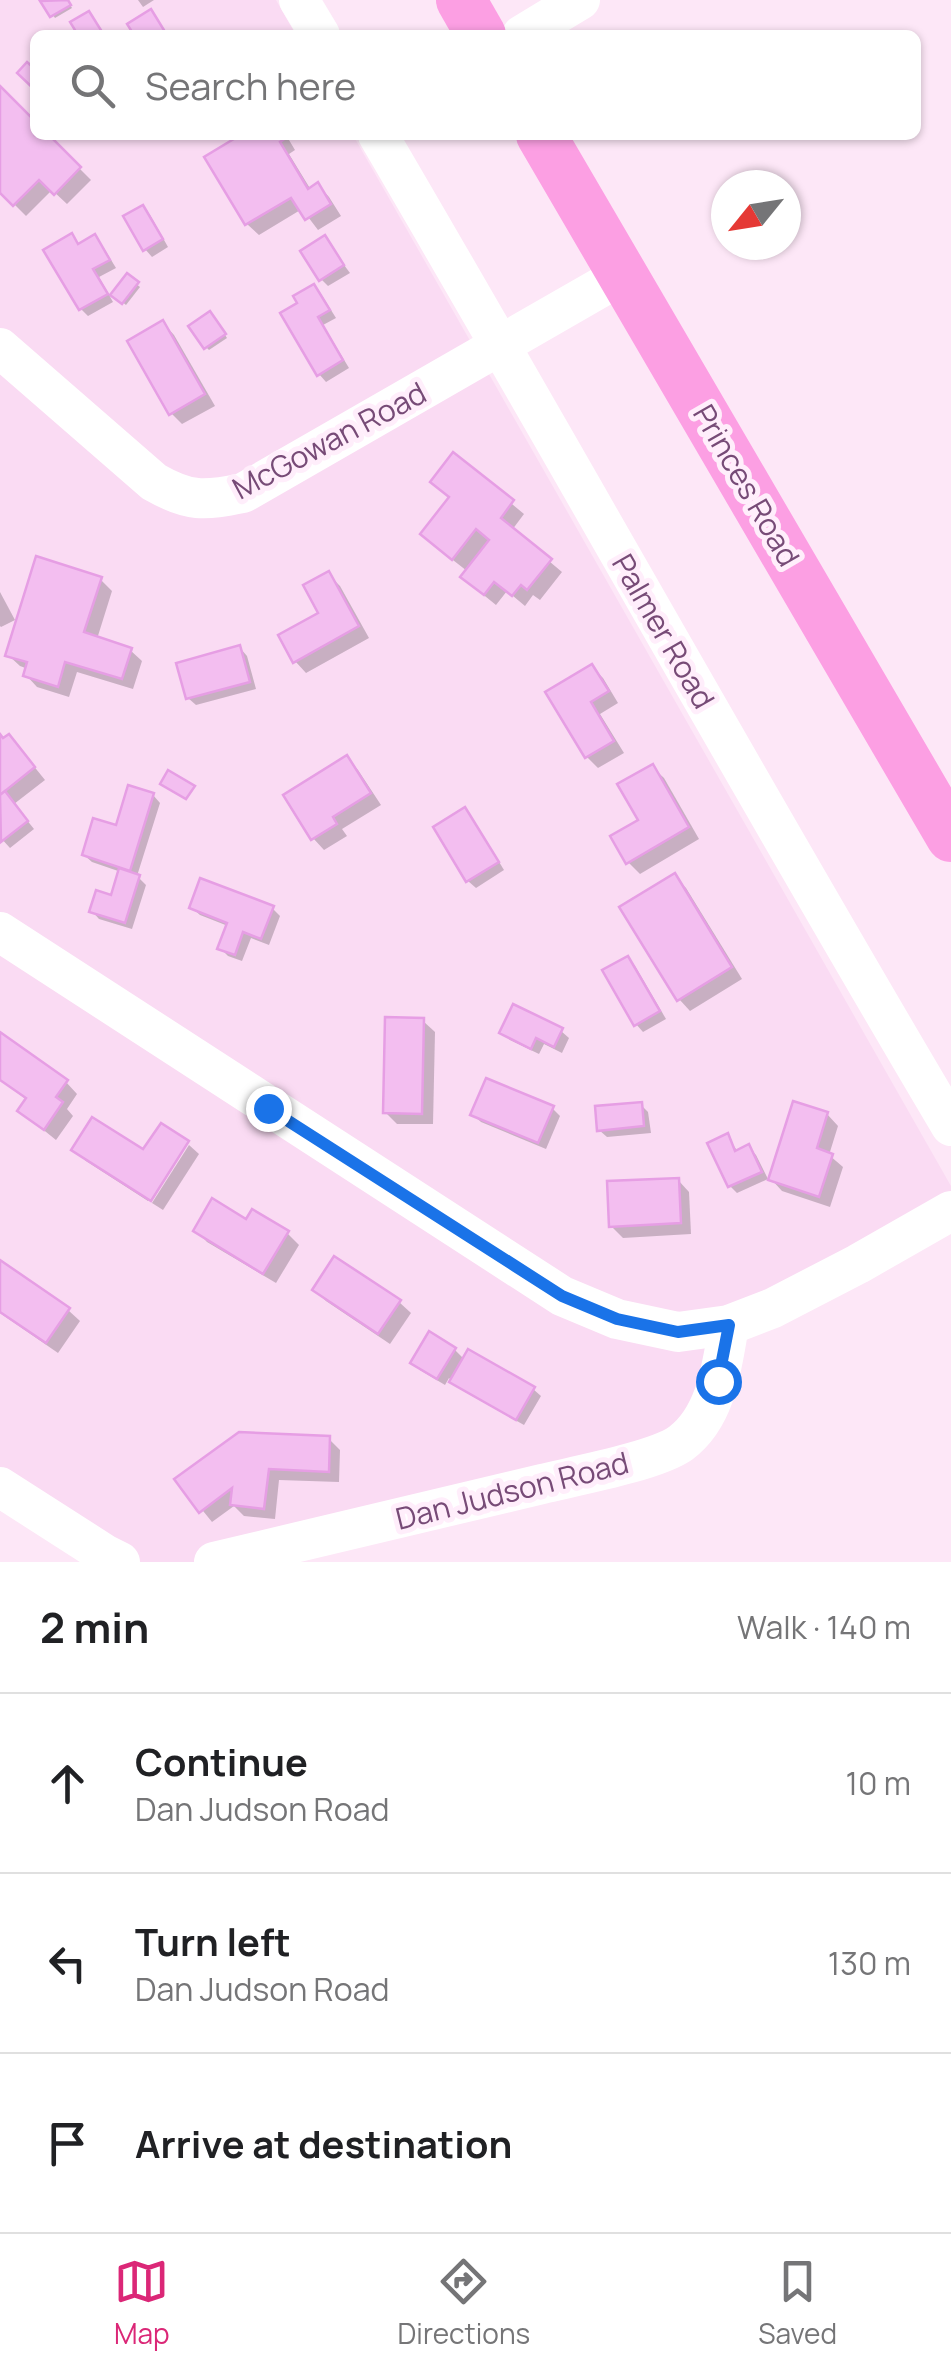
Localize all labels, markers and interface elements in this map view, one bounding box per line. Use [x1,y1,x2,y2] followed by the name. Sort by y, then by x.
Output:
[30,30,921,140] search box
[65,58,120,113] icon: search
[145,59,356,111] text: Search here
[711,170,801,260] north arrow
[225,372,433,508] street label: McGowan Road
[684,397,810,573] street label: Princes Road
[603,546,725,716] street label: Palmer Road
[246,1086,292,1132] route end
[696,1359,742,1405] route start
[391,1441,633,1539] street label: Dan Judson Road
[40,1598,149,1656] text: 2 min
[737,1605,911,1649] text: Walk · 140 m
[135,1735,308,1787] text: Continue
[40,1756,95,1811] icon: ahead
[845,1761,911,1805] text: 10 m
[135,1787,389,1831] text: Dan Judson Road
[135,1915,291,1967] text: Turn left
[40,1936,95,1991] icon: left
[828,1941,911,1985] text: 130 m
[135,1967,389,2011] text: Dan Judson Road
[40,2116,95,2171] icon: arrive
[135,2117,512,2169] text: Arrive at destination
[114,2254,170,2352] tab: Map
[398,2254,530,2352] tab: Directions
[758,2254,837,2352] tab: Saved

